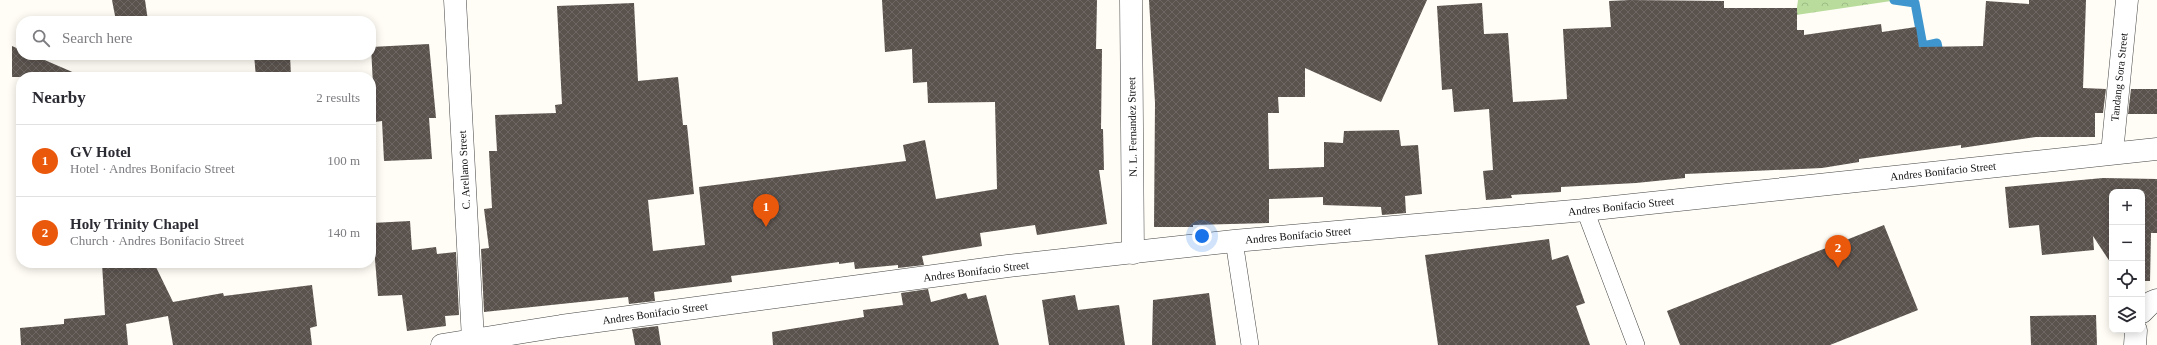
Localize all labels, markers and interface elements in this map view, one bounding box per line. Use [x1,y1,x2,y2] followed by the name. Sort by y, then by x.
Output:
[16,16,376,60] search box
[30,27,52,49] icon: search
[62,30,132,46] text: Search here
[2108,32,2130,122] street label: Tandang Sora Street
[1125,77,1139,177] street label: N. L. Fernandez Street
[32,88,86,107] text: Nearby
[316,90,360,105] text: 2 results
[456,130,472,210] street label: C. Arellano Street
[70,144,131,160] text: GV Hotel
[42,153,48,168] text: 1
[327,153,360,168] text: 100 m
[1890,159,1996,183] street label: Andres Bonifacio Street
[70,161,235,176] text: Hotel · Andres Bonifacio Street
[2109,189,2145,333] map controls
[2109,189,2145,225] button: +
[753,194,779,227] pin: 1
[1568,194,1674,218] street label: Andres Bonifacio Street
[70,216,199,232] text: Holy Trinity Chapel
[1245,224,1351,246] street label: Andres Bonifacio Street
[42,225,48,240] text: 2
[327,225,360,240] text: 140 m
[2109,225,2145,261] button: −
[1192,226,1212,246] your location
[70,233,244,248] text: Church · Andres Bonifacio Street
[1825,235,1851,268] pin: 2
[923,259,1029,283] street label: Andres Bonifacio Street
[2109,261,2145,297] button: locate
[2109,297,2145,333] button: layers
[602,300,708,326] street label: Andres Bonifacio Street

